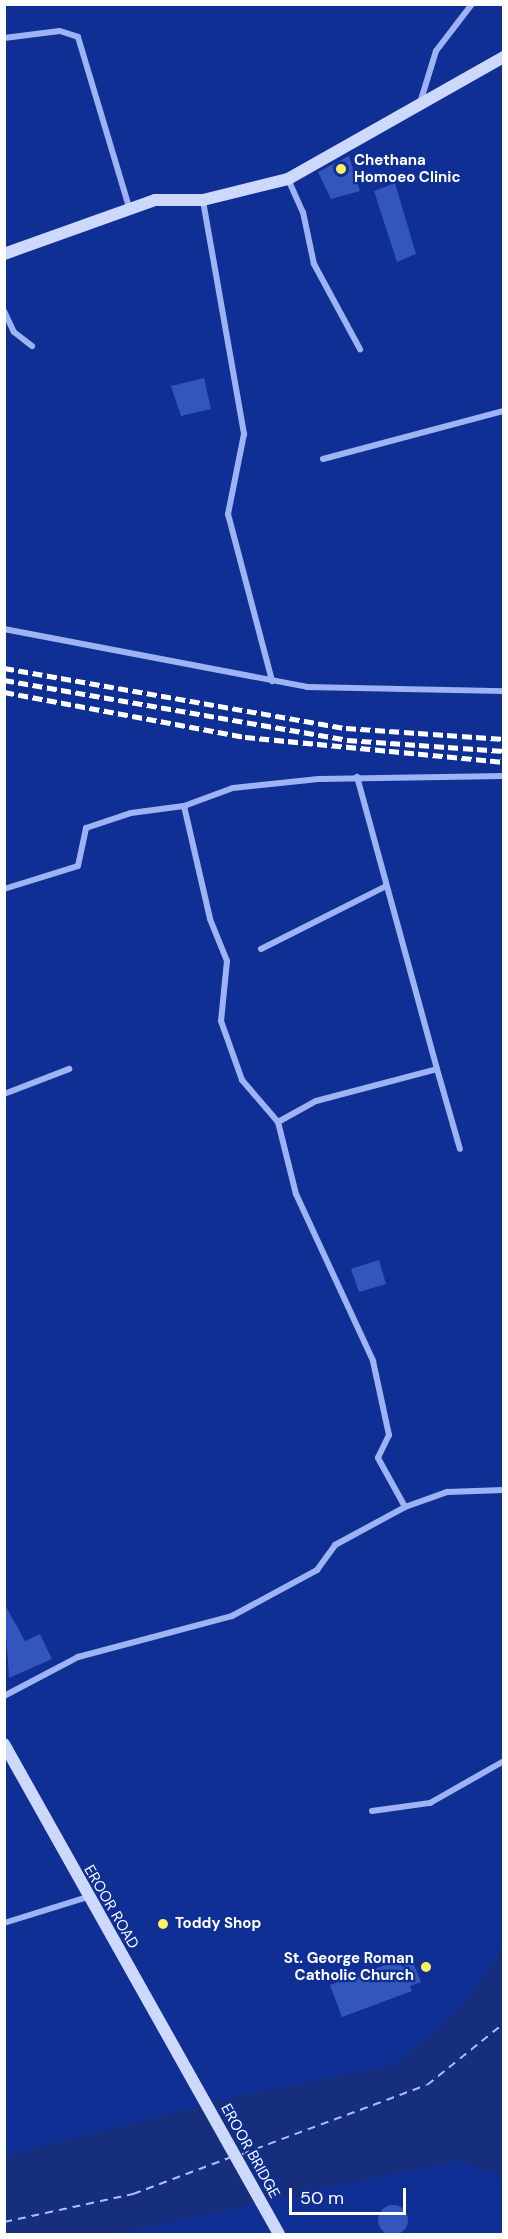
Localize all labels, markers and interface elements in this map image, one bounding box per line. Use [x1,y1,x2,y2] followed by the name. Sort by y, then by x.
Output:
[354,151,460,186] place label: Chethana Homoeo Clinic
[332,160,350,178] marker: Chethana Homoeo Clinic
[80,1862,142,1952] street label: EROOR ROAD
[175,1915,261,1933] place label: Toddy Shop
[156,1917,170,1931] marker: Toddy Shop
[284,1949,414,1984] place label: St. George Roman Catholic Church
[419,1960,433,1974] marker: St. George Roman Catholic Church
[217,2101,283,2201] street label: EROOR BRIDGE
[292,2176,409,2214] scale bar
[300,2186,344,2210] text: 50 m

